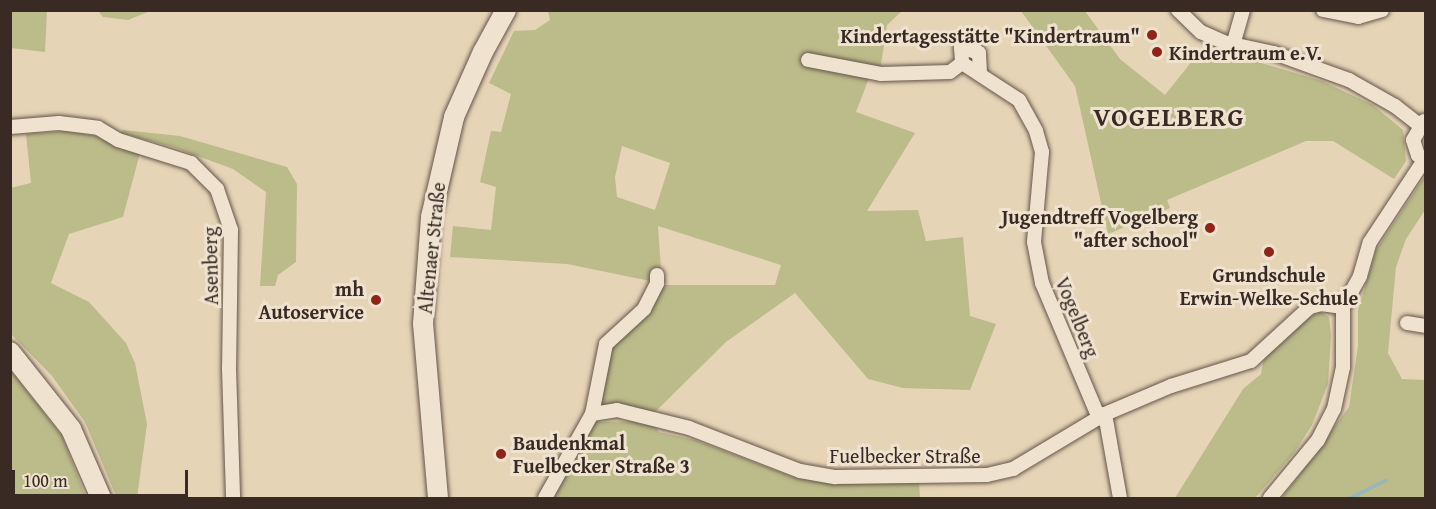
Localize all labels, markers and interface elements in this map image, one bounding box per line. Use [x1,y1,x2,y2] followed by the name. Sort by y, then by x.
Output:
[840,23,1140,47] place label: Kindertagesstätte "Kindertraum"
[1145,28,1159,42] marker: Kindertagesstätte "Kindertraum"
[1169,40,1322,64] place label: Kindertraum e.V.
[1150,45,1164,59] marker: Kindertraum e.V.
[1093,101,1245,133] district label: VOGELBERG
[412,181,450,315] street label: Altenaer Straße
[1001,204,1198,251] place label: Jugendtreff Vogelberg "after school"
[1203,221,1217,235] marker: Jugendtreff Vogelberg "after school"
[197,226,223,306] street label: Asenberg
[1262,245,1276,259] marker: Grundschule Erwin-Welke-Schule
[1180,262,1358,309] place label: Grundschule Erwin-Welke-Schule
[1051,273,1105,361] street label: Vogelberg
[258,276,364,323] place label: mh Autoservice
[369,293,383,307] marker: mh Autoservice
[513,430,690,477] place label: Baudenkmal Fuelbecker Straße 3
[829,443,981,467] street label: Fuelbecker Straße
[494,447,508,461] marker: Baudenkmal Fuelbecker Straße 3
[15,458,190,496] scale bar
[23,467,68,494] text: 100 m

